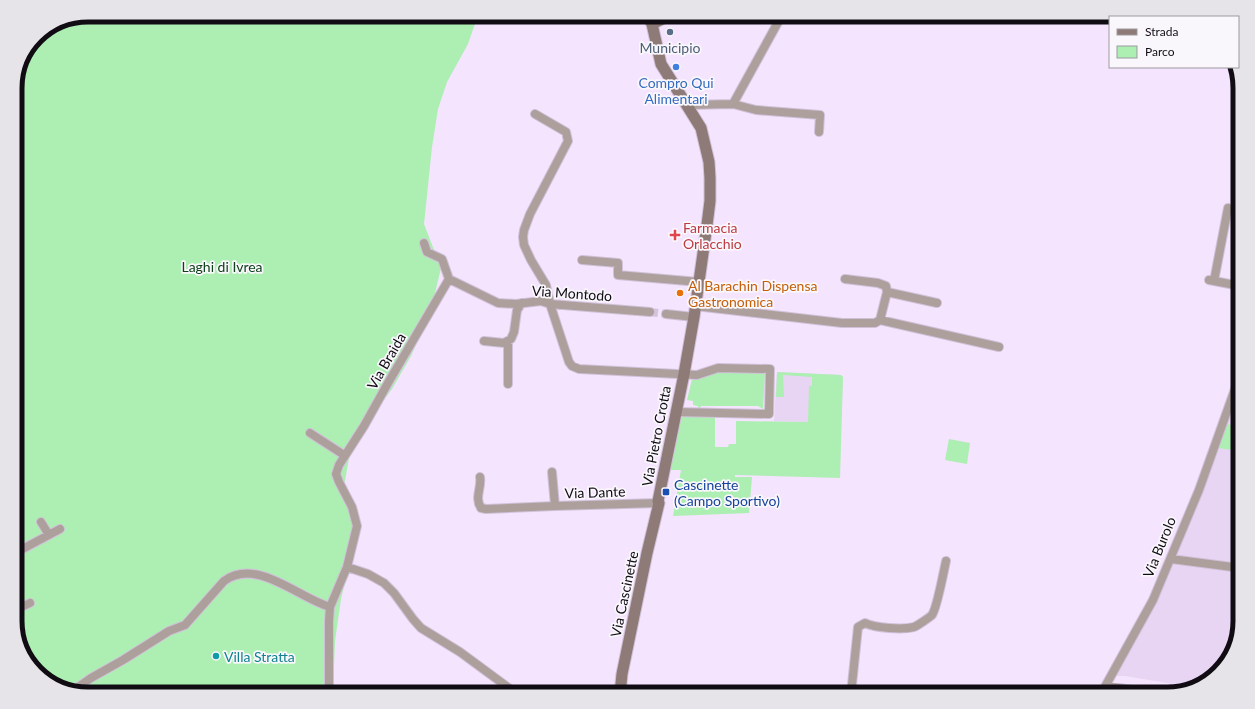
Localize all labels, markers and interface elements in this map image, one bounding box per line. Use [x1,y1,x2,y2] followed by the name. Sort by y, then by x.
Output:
[1109,16,1239,68] legend
[1145,24,1178,39] text: Strada
[665,27,675,37] marker: Municipio
[639,39,701,56] place label: Municipio
[1145,44,1175,59] text: Parco
[671,62,681,72] marker: Compro Qui Alimentari
[638,74,714,107] place label: Compro Qui Alimentari
[683,219,742,252] place label: Farmacia Orlacchio
[670,230,680,240] marker: Farmacia Orlacchio
[181,258,263,275] park label: Laghi di Ivrea
[688,277,817,310] place label: Al Barachin Dispensa Gastronomica
[531,282,613,304] street label: Via Montodo
[675,288,685,298] marker: Al Barachin Dispensa Gastronomica
[363,330,409,392] street label: Via Braida
[638,384,674,488] street label: Via Pietro Crotta
[674,476,780,509] place label: Cascinette (Campo Sportivo)
[564,482,626,502] street label: Via Dante
[661,487,671,497] marker: Cascinette (Campo Sportivo)
[1139,514,1179,580] street label: Via Burolo
[607,549,641,639] street label: Via Cascinette
[224,648,295,665] place label: Villa Stratta
[211,651,221,661] marker: Villa Stratta

